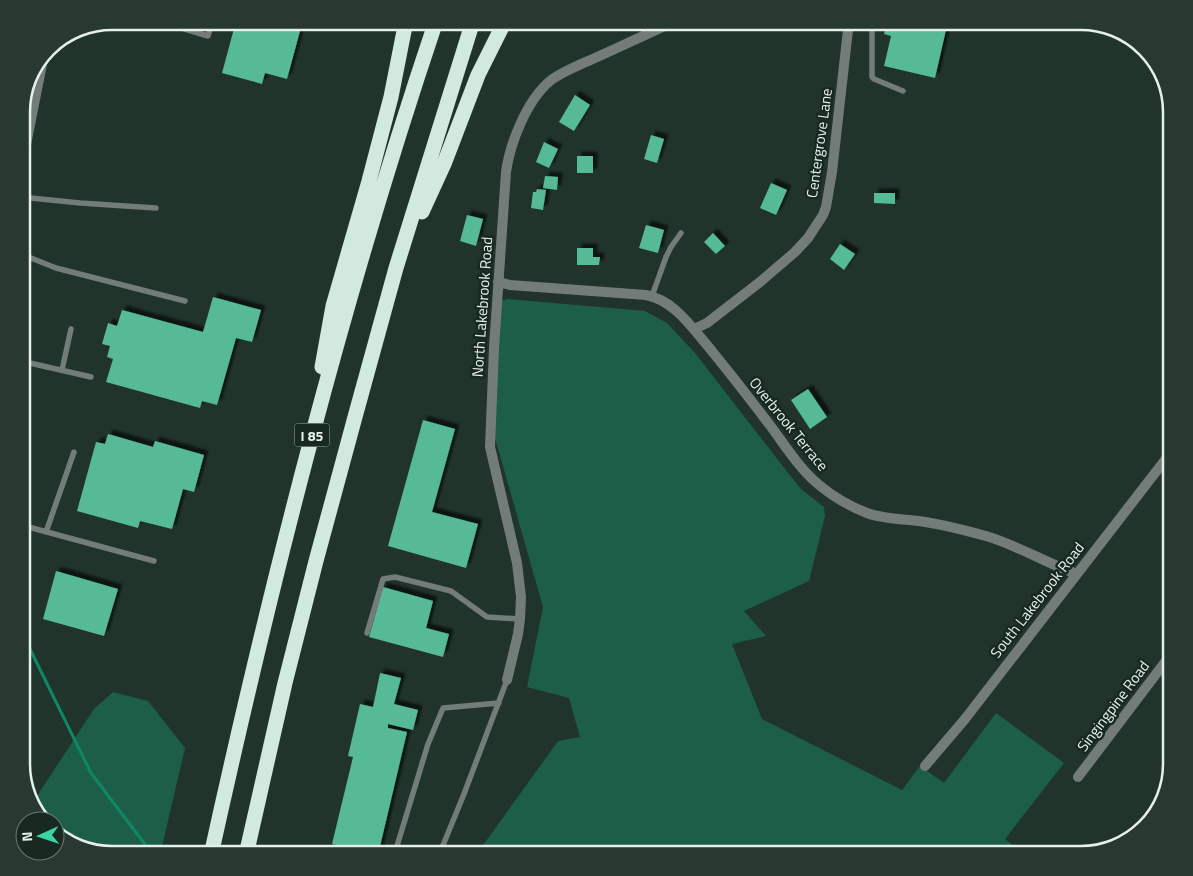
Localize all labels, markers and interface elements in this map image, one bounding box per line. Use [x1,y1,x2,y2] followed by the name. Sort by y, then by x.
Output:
[800,87,838,199] street label: Centergrove Lane
[466,236,498,378] street label: North Lakebrook Road
[744,372,834,476] street label: Overbrook Terrace
[294,424,330,446] road number: I 85
[984,537,1090,663] street label: South Lakebrook Road
[1071,656,1155,756] street label: Singingpine Road
[15,811,65,861] north arrow
[16,831,37,842] text: N

